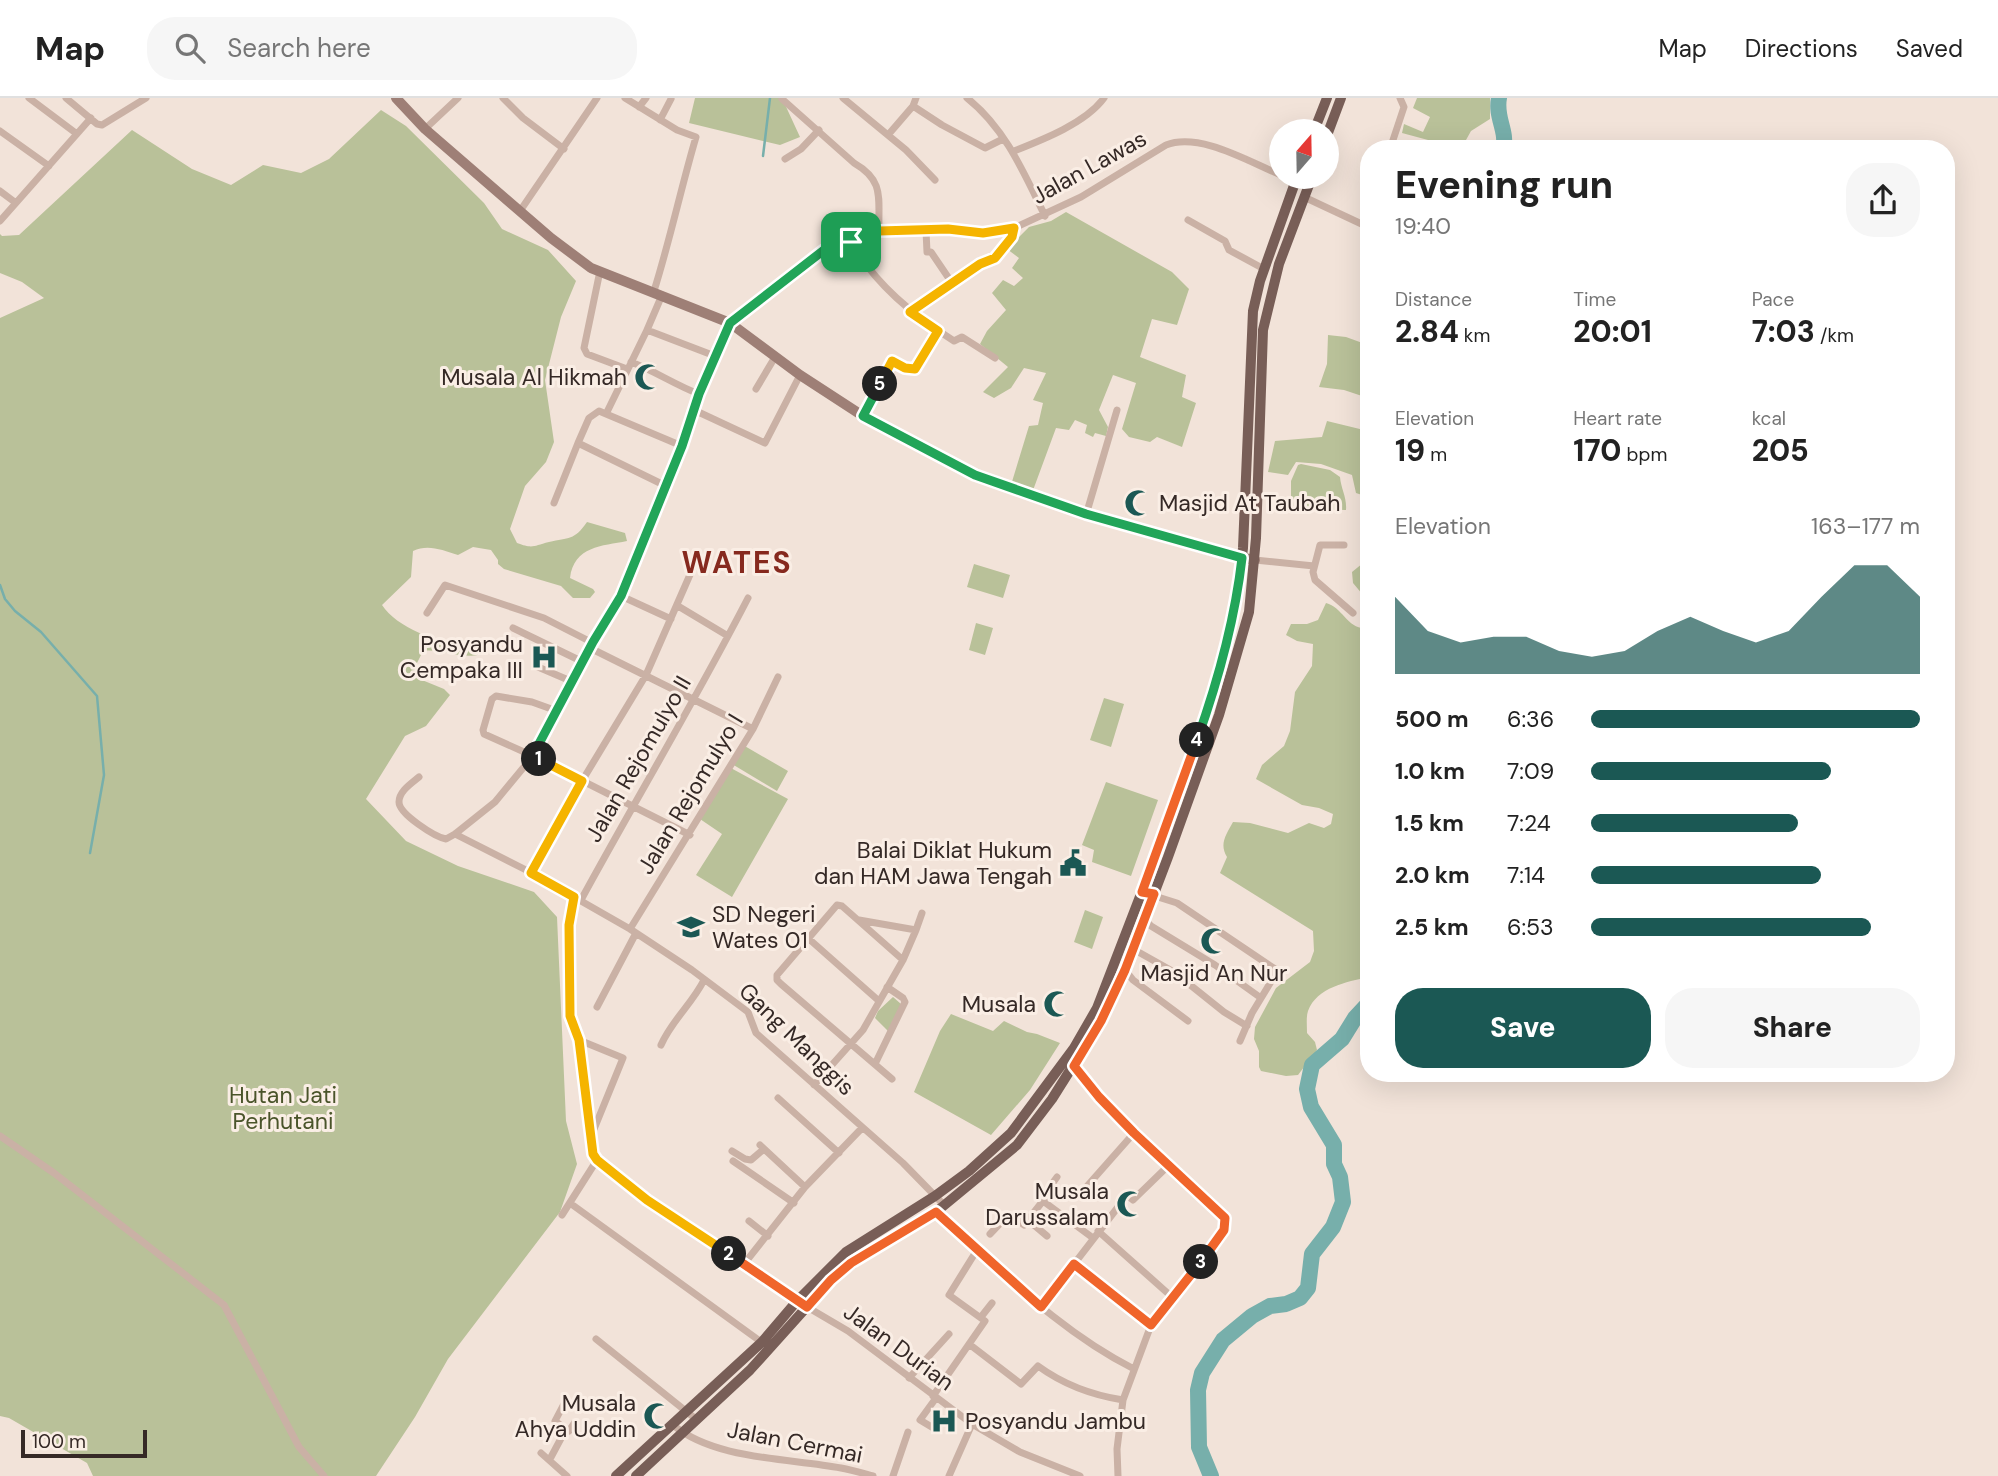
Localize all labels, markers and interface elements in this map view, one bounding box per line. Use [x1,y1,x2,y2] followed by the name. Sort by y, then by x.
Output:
[147,17,637,80] search box
[35,27,105,70] text: Map
[171,29,209,67] icon: search
[227,31,371,65] text: Search here
[1659,33,1707,64] text: Map
[1745,33,1858,64] text: Directions
[1896,33,1963,64] text: Saved
[1269,119,1339,189] north arrow
[1269,119,1339,189] map controls
[1026,123,1152,211] street label: Jalan Lawas
[1395,160,1613,210] text: Evening run
[1846,163,1920,237] button: share
[1395,211,1451,241] text: 19:40
[821,212,881,272] pin
[832,223,870,261] icon: arrive
[1395,287,1472,312] text: Distance
[1573,287,1616,312] text: Time
[1752,287,1794,312] text: Pace
[1395,312,1459,351] text: 2.84
[1573,312,1652,351] text: 20:01
[1752,312,1815,351] text: 7:03
[1459,323,1490,348] text: km
[1815,323,1854,348] text: /km
[441,362,627,392] place label: Musala Al Hikmah
[633,362,663,392] mosque icon: Musala Al Hikmah
[862,366,898,402] pin: 5
[874,371,885,396] text: 5
[1395,406,1474,431] text: Elevation
[1573,406,1662,431] text: Heart rate
[1752,406,1786,431] text: kcal
[1395,431,1425,470] text: 19
[1573,431,1622,470] text: 170
[1752,431,1809,470] text: 205
[1425,442,1447,467] text: m
[1622,442,1667,467] text: bpm
[1123,488,1153,518] mosque icon: Masjid At Taubah
[1159,488,1341,518] place label: Masjid At Taubah
[1395,511,1491,541] text: Elevation
[1811,511,1920,541] text: 163–177 m
[681,543,793,582] district label: WATES
[400,629,523,685] place label: Posyandu Cempaka III
[529,642,559,672] hospital icon: Posyandu Cempaka III
[579,671,697,847] street label: Jalan Rejomulyo II
[1395,704,1469,734] text: 500 m
[1507,704,1554,734] text: 6:36
[631,709,749,879] street label: Jalan Rejomulyo I
[1180,722,1214,758] pin: 4
[1190,727,1203,752] text: 4
[522,742,556,776] pin: 1
[535,746,542,771] text: 1
[1395,756,1465,786] text: 1.0 km
[1507,756,1554,786] text: 7:09
[1395,808,1464,838] text: 1.5 km
[1507,808,1551,838] text: 7:24
[814,835,1052,891] place label: Balai Diklat Hukum dan HAM Jawa Tengah
[1058,848,1088,878] public building icon: Balai Diklat Hukum dan HAM Jawa Tengah
[1395,860,1470,890] text: 2.0 km
[1507,860,1545,890] text: 7:14
[712,899,816,955] place label: SD Negeri Wates 01
[676,912,706,942] school or university icon: SD Negeri Wates 01
[1395,912,1469,942] text: 2.5 km
[1507,912,1554,942] text: 6:53
[1199,926,1229,956] mosque icon: Masjid An Nur
[1140,958,1288,988] place label: Masjid An Nur
[733,976,861,1102] street label: Gang Manggis
[1395,988,1651,1068] button: Save
[1665,988,1920,1068] button: Share
[962,989,1036,1019] place label: Musala
[1042,989,1072,1019] mosque icon: Musala
[229,1080,337,1136] park label: Hutan Jati Perhutani
[985,1176,1109,1232] place label: Musala Darussalam
[1115,1189,1145,1219] mosque icon: Musala Darussalam
[712,1236,746,1272] pin: 2
[723,1241,734,1266] text: 2
[1184,1244,1218,1280] pin: 3
[1195,1249,1206,1274] text: 3
[838,1297,960,1397] street label: Jalan Durian
[515,1388,636,1444] place label: Musala Ahya Uddin
[642,1401,672,1431] mosque icon: Musala Ahya Uddin
[929,1406,959,1436] hospital icon: Posyandu Jambu
[965,1406,1146,1436] place label: Posyandu Jambu
[725,1414,865,1470] street label: Jalan Cermai
[21,1427,147,1459] scale bar
[32,1429,86,1454] text: 100 m

